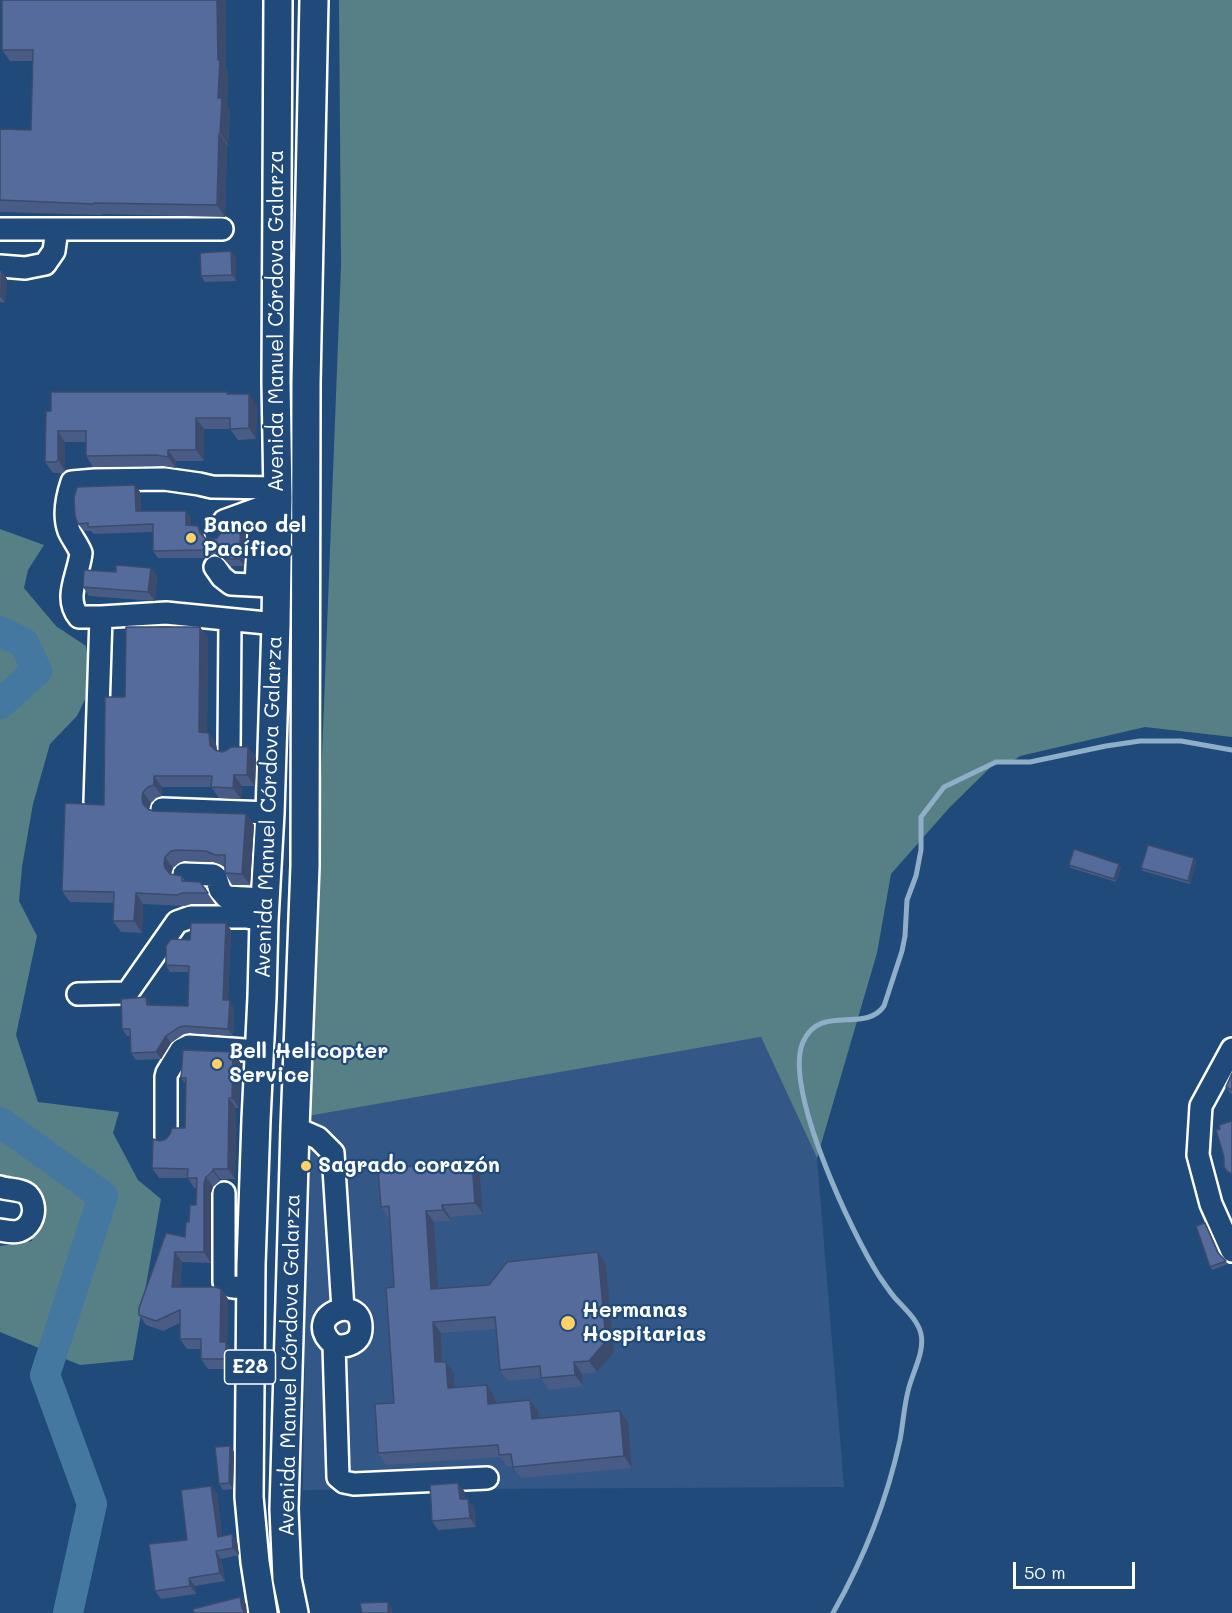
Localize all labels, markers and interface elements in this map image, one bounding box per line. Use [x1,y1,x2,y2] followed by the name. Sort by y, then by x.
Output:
[264,150,290,492] street label: Avenida Manuel Córdova Galarza
[203,513,306,563] place label: Banco del Pacífico
[184,531,198,545] marker: Banco del Pacífico
[250,635,288,979] street label: Avenida Manuel Córdova Galarza
[229,1039,388,1089] place label: Bell Helicopter Service
[210,1057,224,1071] marker: Bell Helicopter Service
[318,1153,500,1179] place label: Sagrado corazón
[299,1159,313,1173] marker: Sagrado corazón
[274,1193,306,1537] street label: Avenida Manuel Córdova Galarza
[582,1298,706,1348] place label: Hermanas Hospitarias
[559,1314,577,1332] marker: Hermanas Hospitarias
[224,1350,276,1384] road number: E28
[1016,1550,1138,1588] scale bar
[1024,1560,1066,1584] text: 50 m

